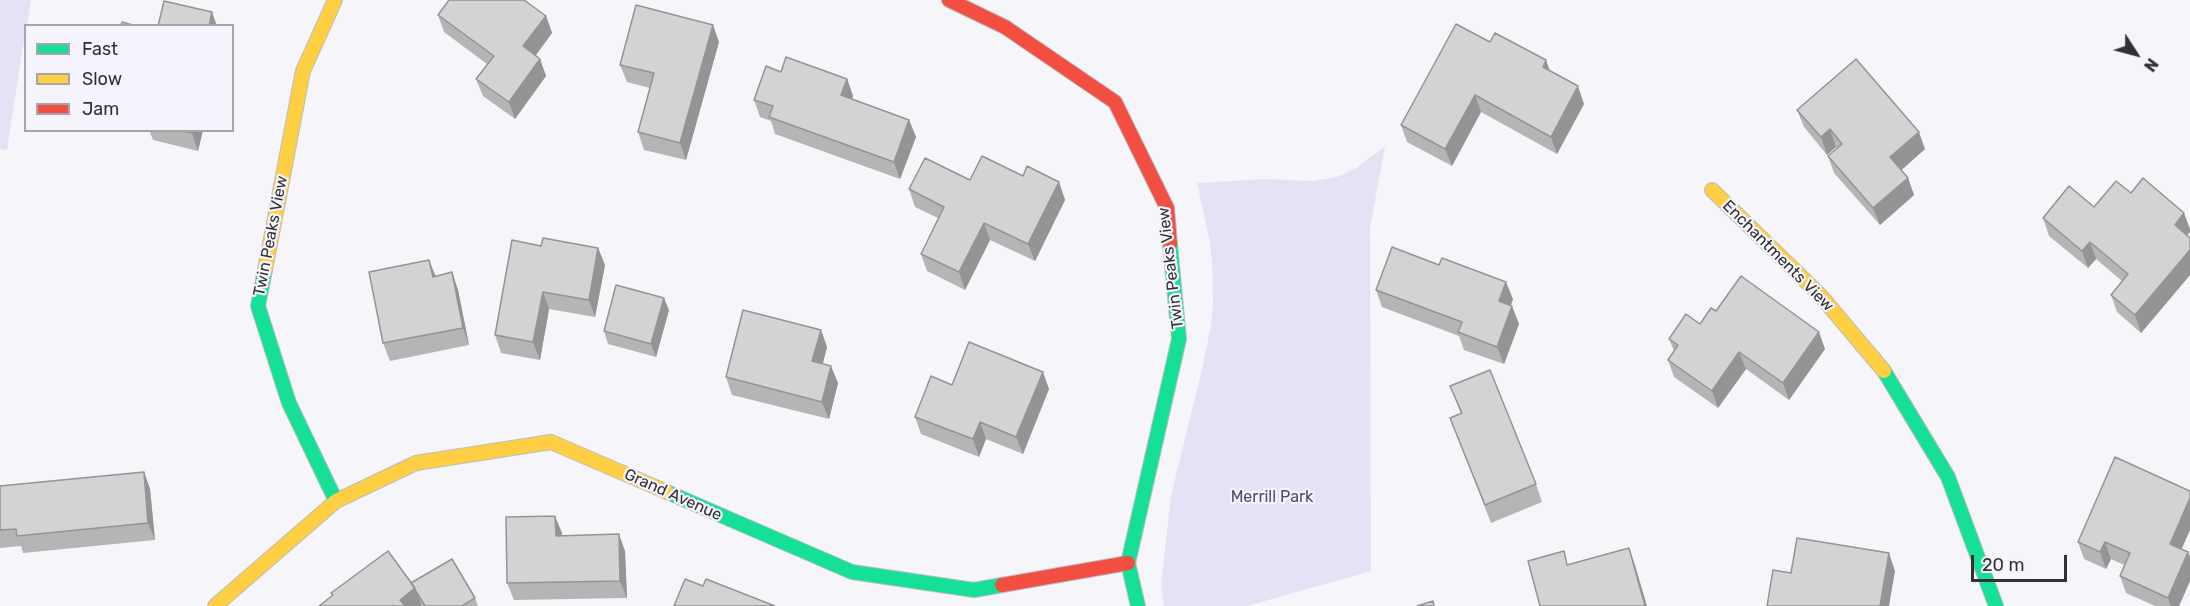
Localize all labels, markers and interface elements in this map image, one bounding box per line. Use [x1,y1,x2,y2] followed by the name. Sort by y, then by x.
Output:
[24,24,234,132] legend
[2106,24,2166,84] north arrow
[82,38,118,60] text: Fast
[2140,55,2162,75] text: N
[82,68,122,90] text: Slow
[82,98,119,120] text: Jam
[250,174,292,298] street label: Twin Peaks View
[1718,196,1838,316] street label: Enchantments View
[1154,206,1188,330] street label: Twin Peaks View
[621,465,725,525] street label: Grand Avenue
[1231,487,1313,507] park label: Merrill Park
[1974,543,2070,581] scale bar
[1982,554,2024,576] text: 20 m

